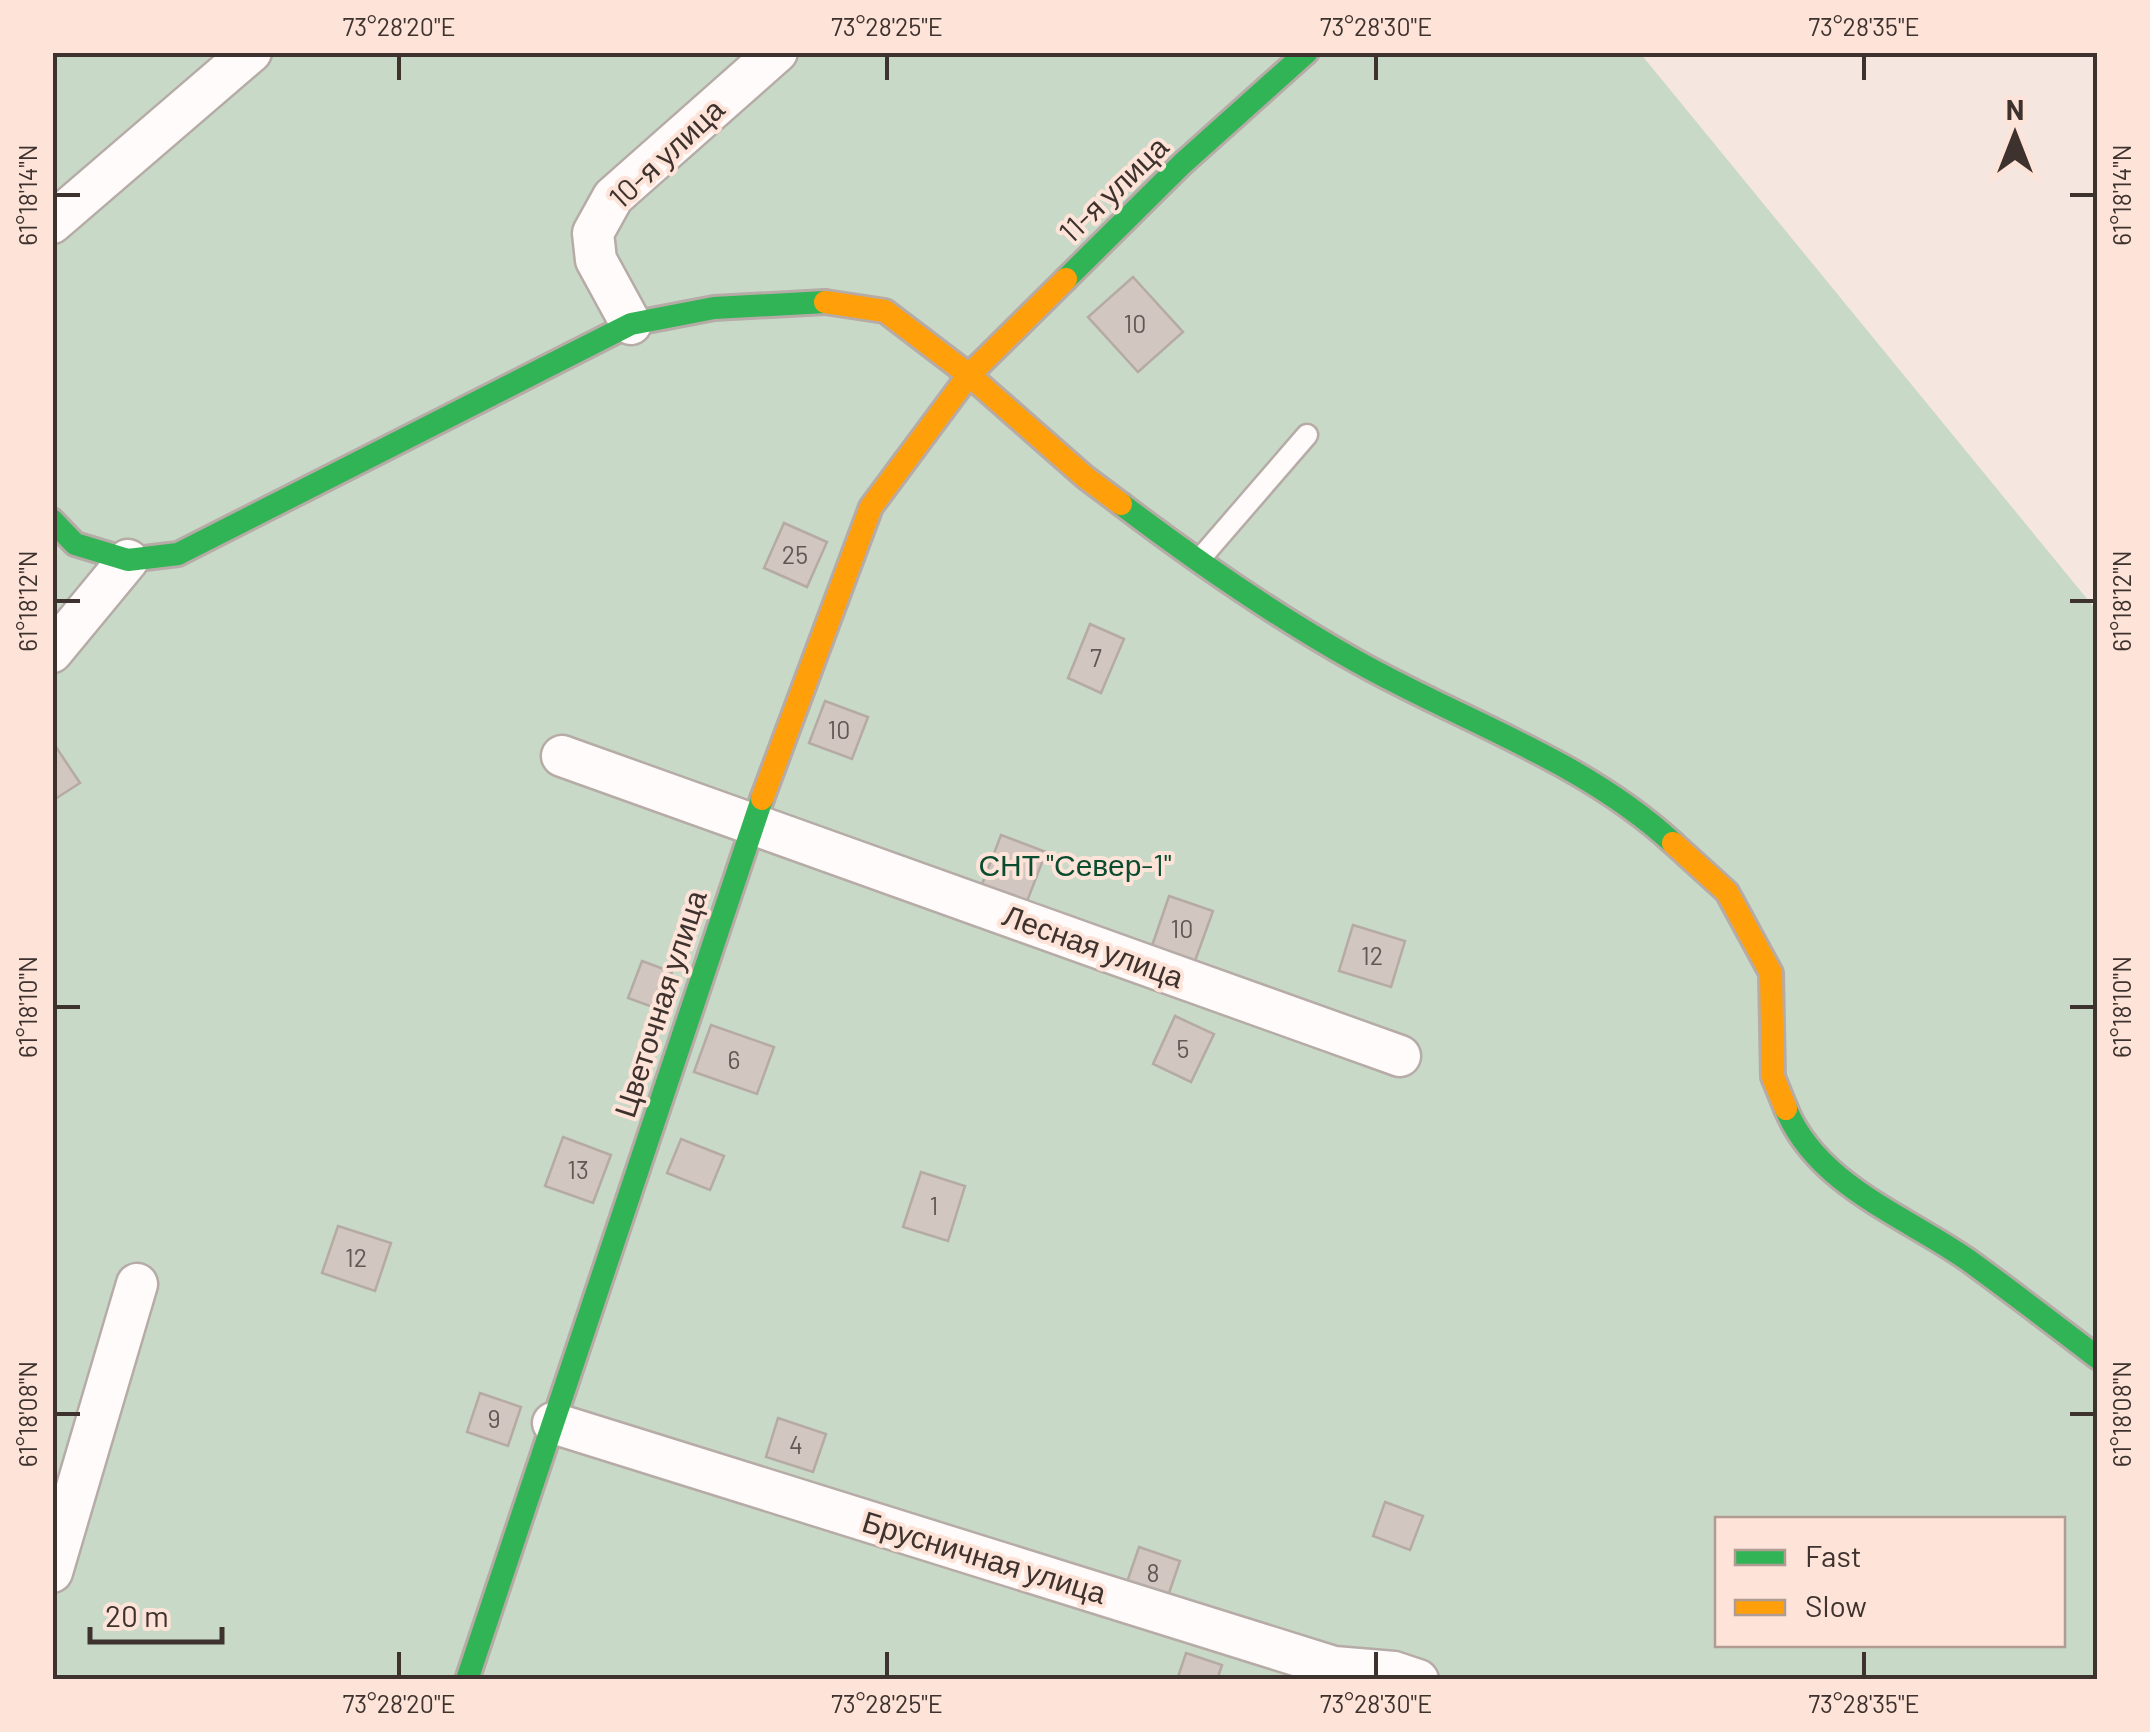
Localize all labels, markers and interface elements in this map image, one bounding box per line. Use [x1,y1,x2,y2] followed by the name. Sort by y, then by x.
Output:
[342,11,456,41] text: 73°28'20"E
[831,11,943,41] text: 73°28'25"E
[1320,11,1432,41] text: 73°28'30"E
[1808,11,1920,41] text: 73°28'35"E
[1965,85,2065,185] north arrow
[601,90,731,215] street label: 10-я улица
[2006,92,2024,126] text: N
[1051,128,1175,249] street label: 11-я улица
[12,144,42,246] text: 61°18'14"N
[2106,144,2136,246] text: 61°18'14"N
[1124,308,1146,338] house number: 10
[782,539,808,569] house number: 25
[12,550,42,652] text: 61°18'12"N
[2106,550,2136,652] text: 61°18'12"N
[1090,642,1102,672] house number: 7
[828,714,850,744] house number: 10
[978,846,1172,882] park label: СНТ "Север-1"
[605,885,713,1121] street label: Цветочная улица
[999,896,1189,995] street label: Лесная улица
[1171,913,1193,943] house number: 10
[1361,940,1383,970] house number: 12
[12,956,42,1058] text: 61°18'10"N
[2106,956,2136,1058] text: 61°18'10"N
[1177,1033,1189,1063] house number: 5
[728,1044,740,1074] house number: 6
[567,1154,589,1184] house number: 13
[930,1190,938,1220] house number: 1
[345,1242,367,1272] house number: 12
[12,1361,42,1467] text: 61°18'08"N
[2106,1361,2136,1467] text: 61°18'08"N
[487,1403,501,1433] house number: 9
[789,1429,803,1459] house number: 4
[859,1502,1111,1610] street label: Брусничная улица
[1715,1517,2065,1647] legend
[1805,1537,1862,1573] text: Fast
[1146,1557,1160,1587] house number: 8
[90,1582,222,1644] scale bar
[1805,1587,1867,1623] text: Slow
[105,1597,169,1633] text: 20 m
[342,1688,456,1718] text: 73°28'20"E
[831,1688,943,1718] text: 73°28'25"E
[1320,1688,1432,1718] text: 73°28'30"E
[1808,1688,1920,1718] text: 73°28'35"E

